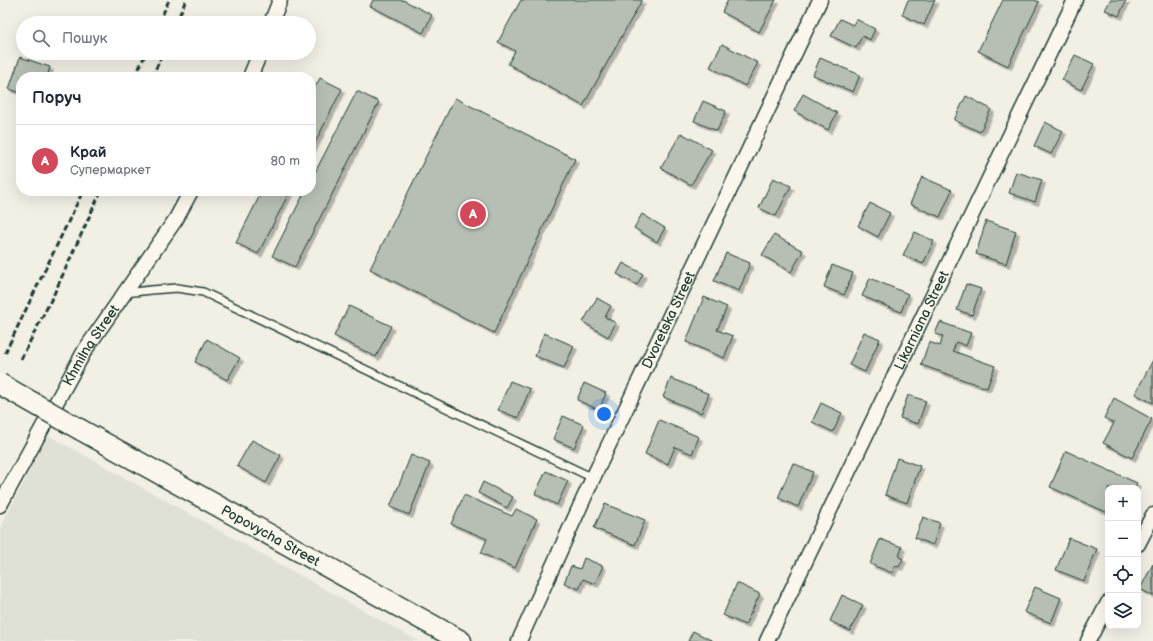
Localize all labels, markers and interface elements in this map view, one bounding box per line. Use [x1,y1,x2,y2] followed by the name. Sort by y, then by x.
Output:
[16,16,316,60] search box
[30,27,52,49] icon: search
[62,29,108,48] text: Пошук
[32,88,82,108] text: Поруч
[70,143,106,162] text: Край
[41,153,49,169] text: A
[271,153,300,169] text: 80 m
[70,162,151,178] text: Супермаркет
[460,199,486,229] pin: A
[890,267,953,372] street label: Likarniana Street
[638,268,699,371] street label: Dvoretska Street
[59,301,123,388] street label: Khmilna Street
[594,404,614,424] your location
[1105,485,1141,629] map controls
[1105,485,1141,521] button: +
[218,501,324,570] street label: Popovycha Street
[1105,521,1141,557] button: −
[1105,557,1141,593] button: locate
[1105,593,1141,629] button: layers

